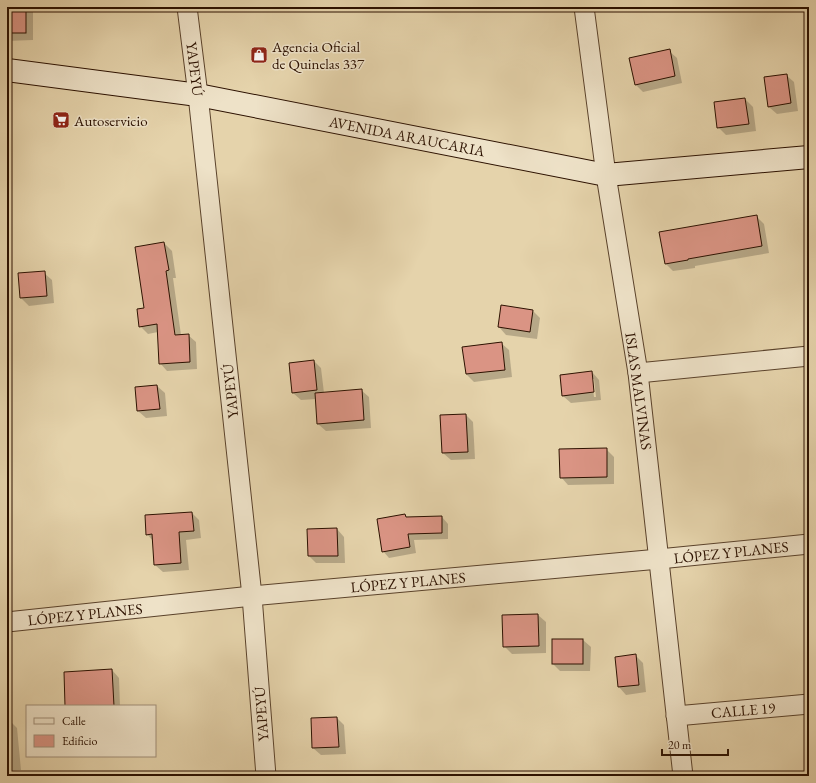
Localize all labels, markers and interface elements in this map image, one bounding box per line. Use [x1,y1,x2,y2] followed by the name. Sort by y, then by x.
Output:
[271,37,365,73] place label: Agencia Oficial de Quinelas 337
[182,41,208,97] street label: YAPEYÚ
[249,45,269,65] shop icon: Agencia Oficial de Quinelas 337
[51,110,71,130] supermarket icon: Autoservicio
[73,111,148,130] place label: Autoservicio
[326,111,487,161] street label: AVENIDA ARAUCARIA
[621,331,657,451] street label: ISLAS MALVINAS
[218,363,242,419] street label: YAPEYÚ
[673,537,789,567] street label: LÓPEZ Y PLANES
[350,568,466,596] street label: LÓPEZ Y PLANES
[27,599,143,629] street label: LÓPEZ Y PLANES
[250,686,272,742] street label: YAPEYÚ
[710,698,776,722] street label: CALLE 19
[26,705,156,757] legend
[62,713,86,729] text: Calle
[662,731,728,757] scale bar
[62,733,98,749] text: Edificio
[668,737,692,753] text: 20 m

